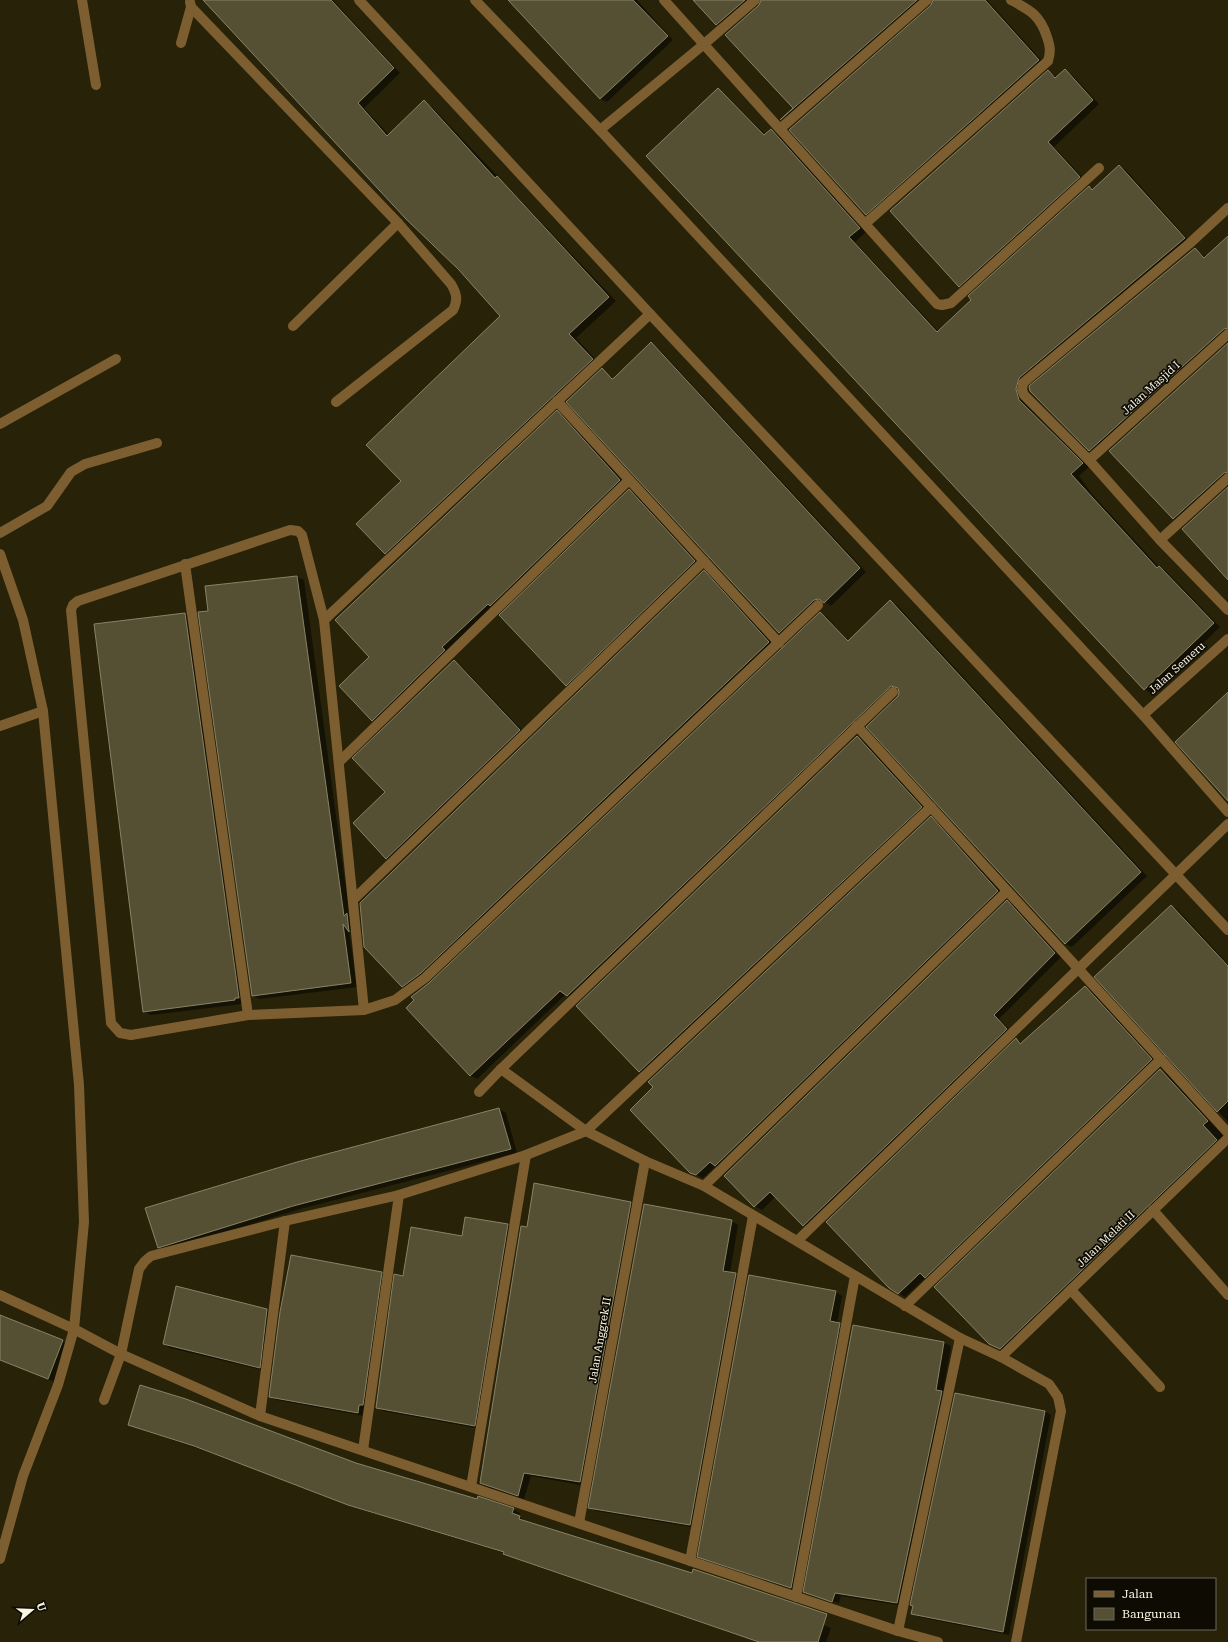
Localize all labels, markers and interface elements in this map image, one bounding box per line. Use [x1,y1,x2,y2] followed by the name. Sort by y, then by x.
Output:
[1119,359,1183,417] street label: Jalan Masjid I
[1146,639,1208,697] street label: Jalan Semeru
[1074,1208,1138,1270] street label: Jalan Melati II
[586,1296,614,1384] street label: Jalan Anggrek II
[1086,1578,1216,1630] legend
[1122,1587,1153,1601] text: Jalan
[12,1590,52,1630] north arrow
[33,1601,49,1614] text: U
[1122,1607,1181,1621] text: Bangunan

